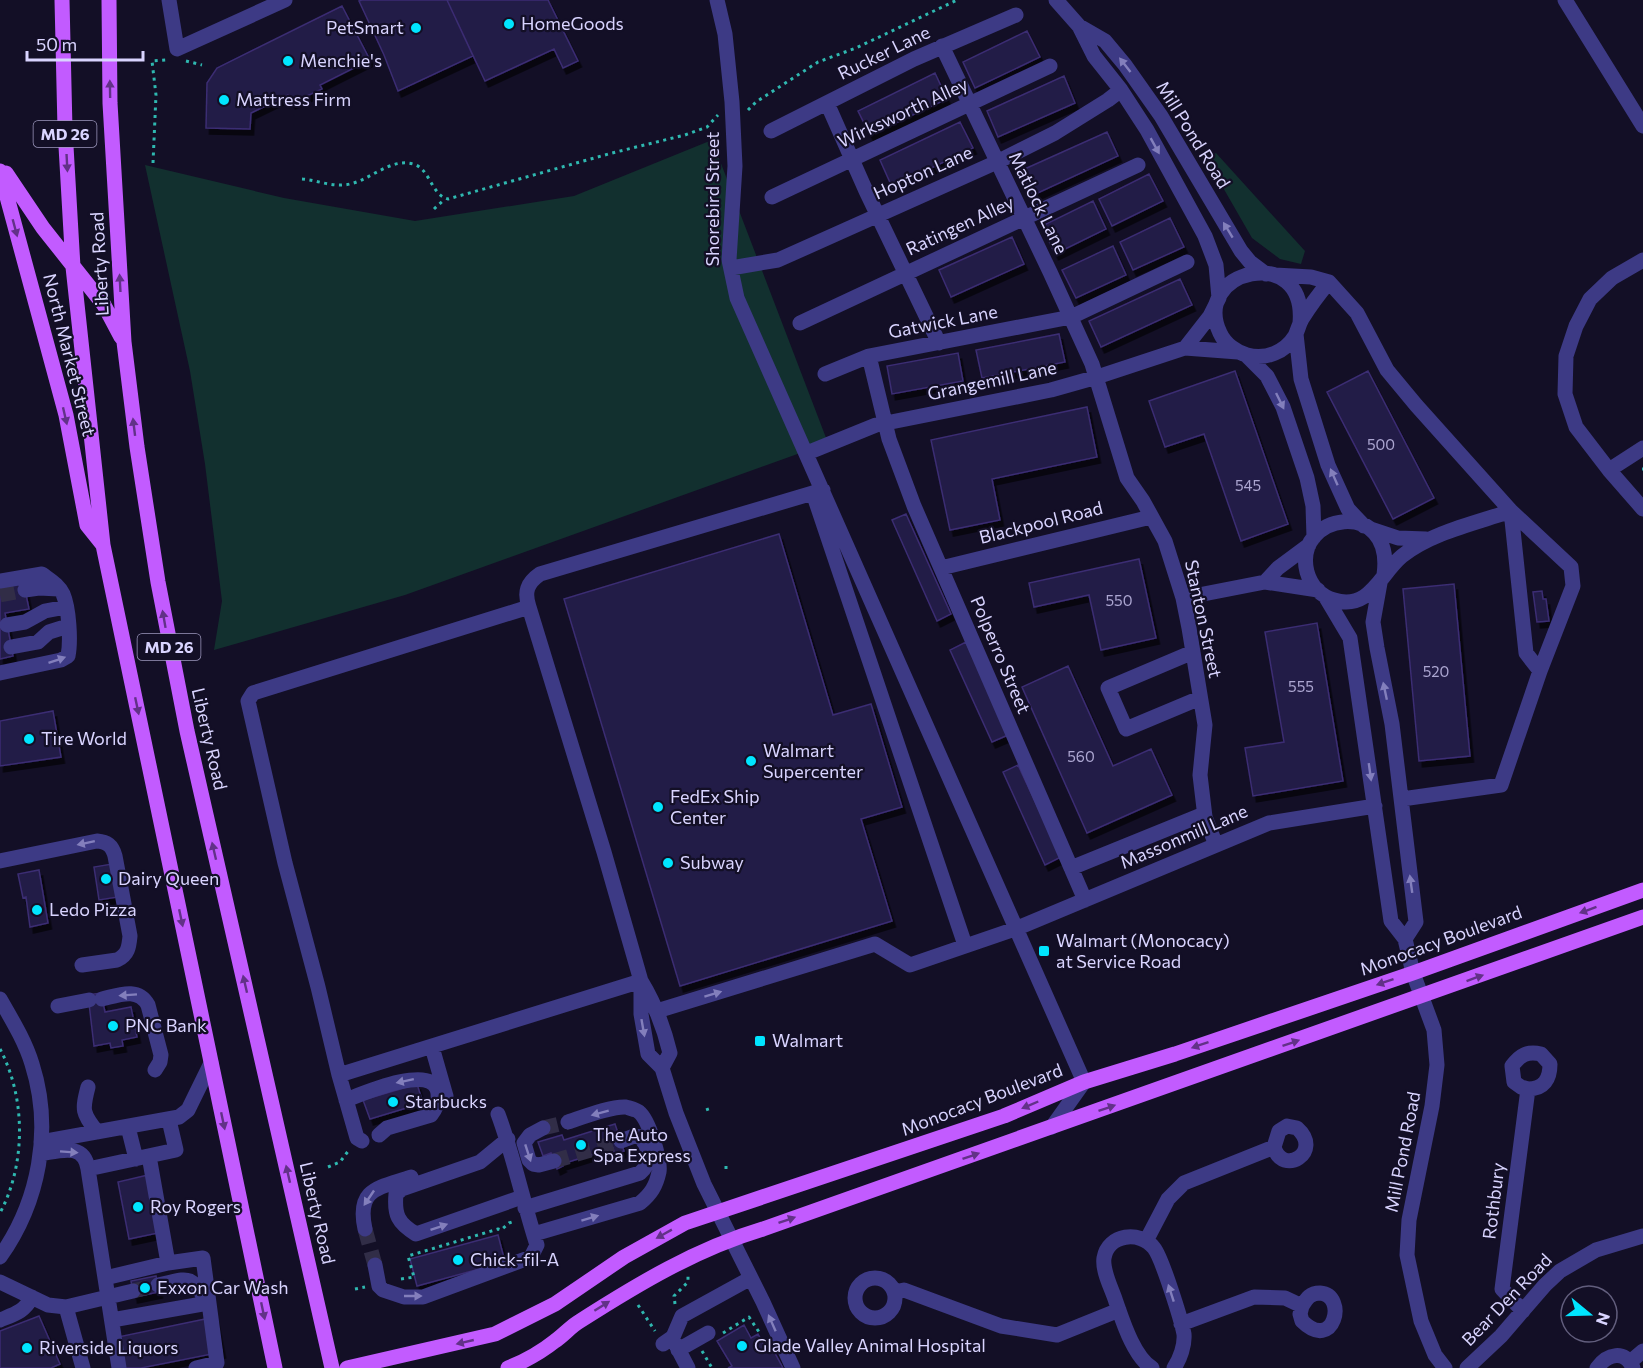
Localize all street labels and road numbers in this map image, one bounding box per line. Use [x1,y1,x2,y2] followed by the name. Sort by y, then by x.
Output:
[834,20,933,84] street label: Rucker Lane
[834,72,971,152] street label: Wirksworth Alley
[1152,77,1236,192] street label: Mill Pond Road
[34,121,97,147] road number: MD 26
[701,132,723,266] street label: Shorebird Street
[870,140,976,204] street label: Hopton Lane
[1005,148,1073,257] street label: Matlock Lane
[902,190,1017,260] street label: Ratingen Alley
[85,211,113,317] street label: Liberty Road
[39,271,101,438] street label: North Market Street
[886,300,999,342] street label: Gatwick Lane
[925,356,1058,404] street label: Grangemill Lane
[977,496,1105,548] street label: Blackpool Road
[1181,558,1227,680] street label: Stanton Street
[966,592,1036,717] street label: Polperro Street
[138,634,201,660] road number: MD 26
[188,685,232,792] street label: Liberty Road
[1117,799,1251,873] street label: Massonmill Lane
[1357,900,1525,980] street label: Monocacy Boulevard
[898,1058,1065,1140] street label: Monocacy Boulevard
[1380,1090,1424,1214] street label: Mill Pond Road
[296,1159,340,1266] street label: Liberty Road
[1477,1161,1509,1240] street label: Rothbury
[1457,1249,1556,1350] street label: Bear Den Road

